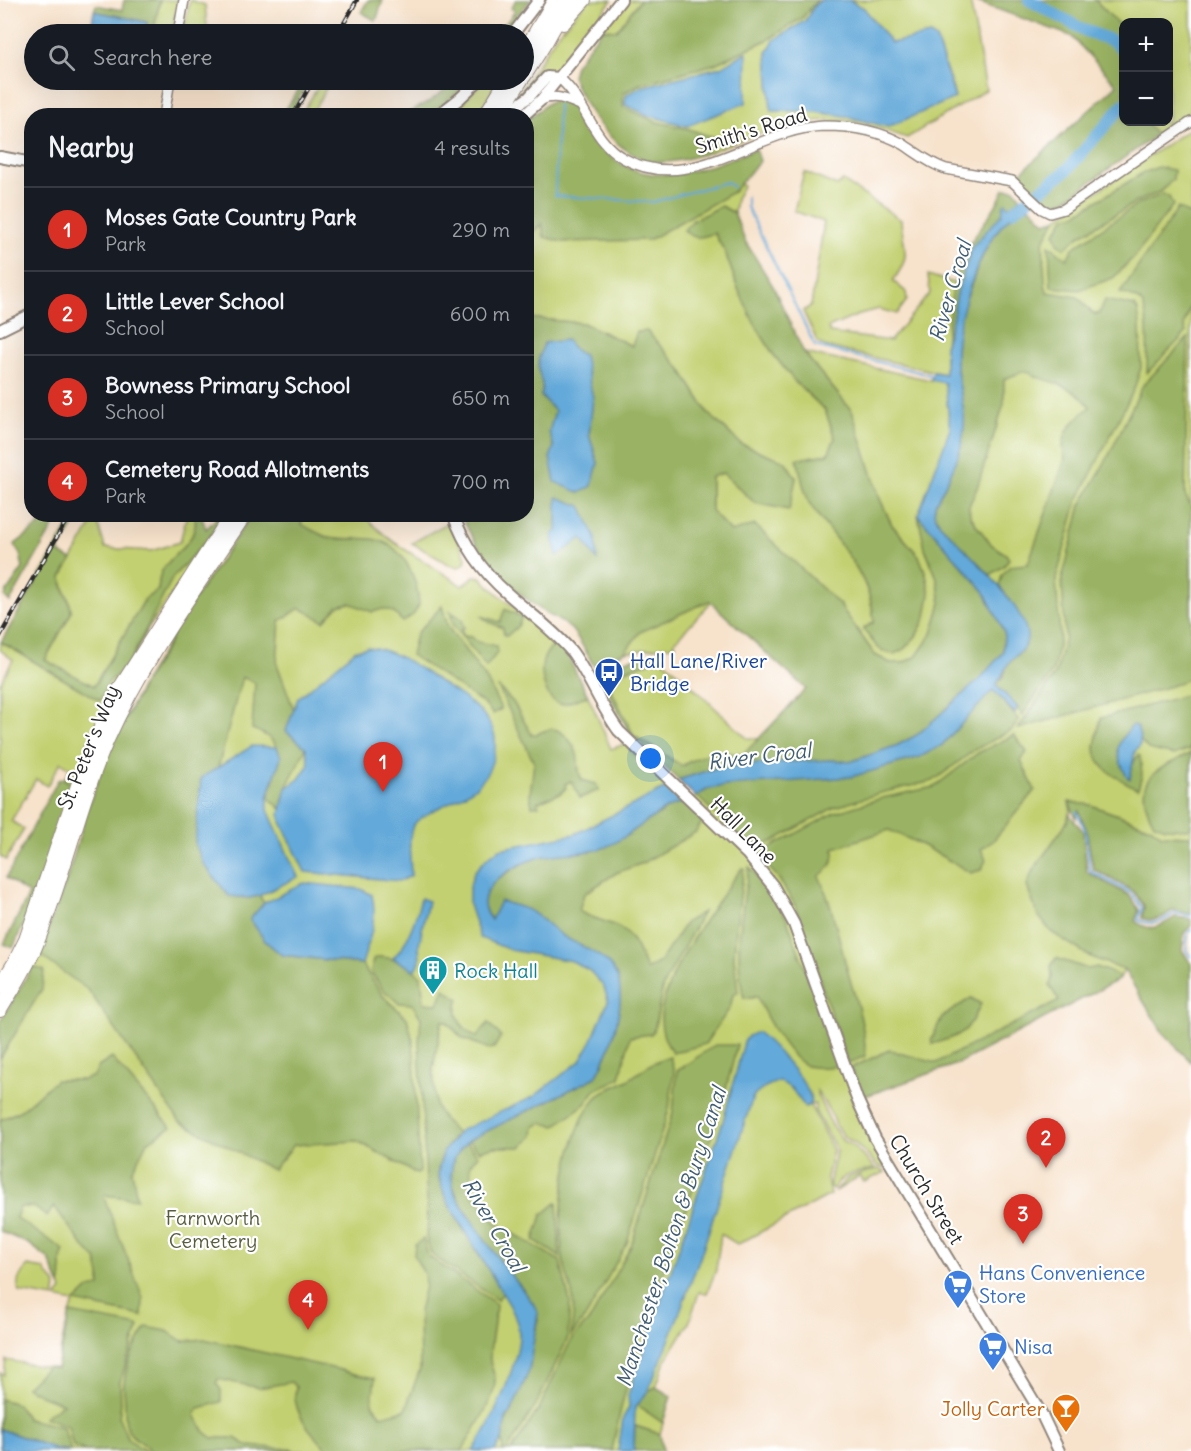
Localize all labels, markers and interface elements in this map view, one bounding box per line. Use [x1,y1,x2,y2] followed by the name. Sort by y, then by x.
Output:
[1119,18,1173,126] map controls
[1119,18,1173,72] button: +
[24,24,534,90] search box
[45,41,78,74] icon: search
[93,43,212,71] text: Search here
[1119,72,1173,126] button: −
[692,101,810,159] street label: Smith's Road
[48,131,134,164] text: Nearby
[434,135,510,160] text: 4 results
[105,203,356,231] text: Moses Gate Country Park
[64,217,71,242] text: 1
[452,217,510,242] text: 290 m
[105,231,146,256] text: Park
[923,234,978,345] water label: River Croal
[105,287,284,315] text: Little Lever School
[62,301,73,326] text: 2
[450,301,510,326] text: 600 m
[105,315,165,340] text: School
[105,371,350,399] text: Bowness Primary School
[62,385,73,410] text: 3
[452,385,510,410] text: 650 m
[105,399,165,424] text: School
[105,455,369,483] text: Cemetery Road Allotments
[62,469,73,494] text: 4
[452,469,510,494] text: 700 m
[105,483,146,508] text: Park
[630,648,767,696] place label: Hall Lane/River Bridge
[593,656,625,698] bus stop icon: Hall Lane/River Bridge
[52,681,124,813] street label: St. Peter's Way
[706,736,815,776] water label: River Croal
[364,742,403,792] pin: 1
[636,744,665,773] your location
[705,791,783,869] street label: Hall Lane
[417,954,449,996] building icon: Rock Hall
[454,958,538,983] place label: Rock Hall
[610,1081,733,1390] water label: Manchester, Bolton & Bury Canal
[1026,1118,1066,1168] pin: 2
[884,1129,970,1249] street label: Church Street
[456,1173,533,1280] water label: River Croal
[1004,1194,1042,1244] pin: 3
[166,1205,260,1253] park label: Farnworth Cemetery
[979,1260,1145,1308] place label: Hans Convenience Store
[942,1268,974,1310] supermarket icon: Hans Convenience Store
[288,1280,328,1330] pin: 4
[977,1330,1009,1372] supermarket icon: Nisa
[1014,1334,1053,1359] place label: Nisa
[1050,1392,1082,1434] bar icon: Jolly Carter
[941,1396,1045,1421] place label: Jolly Carter

